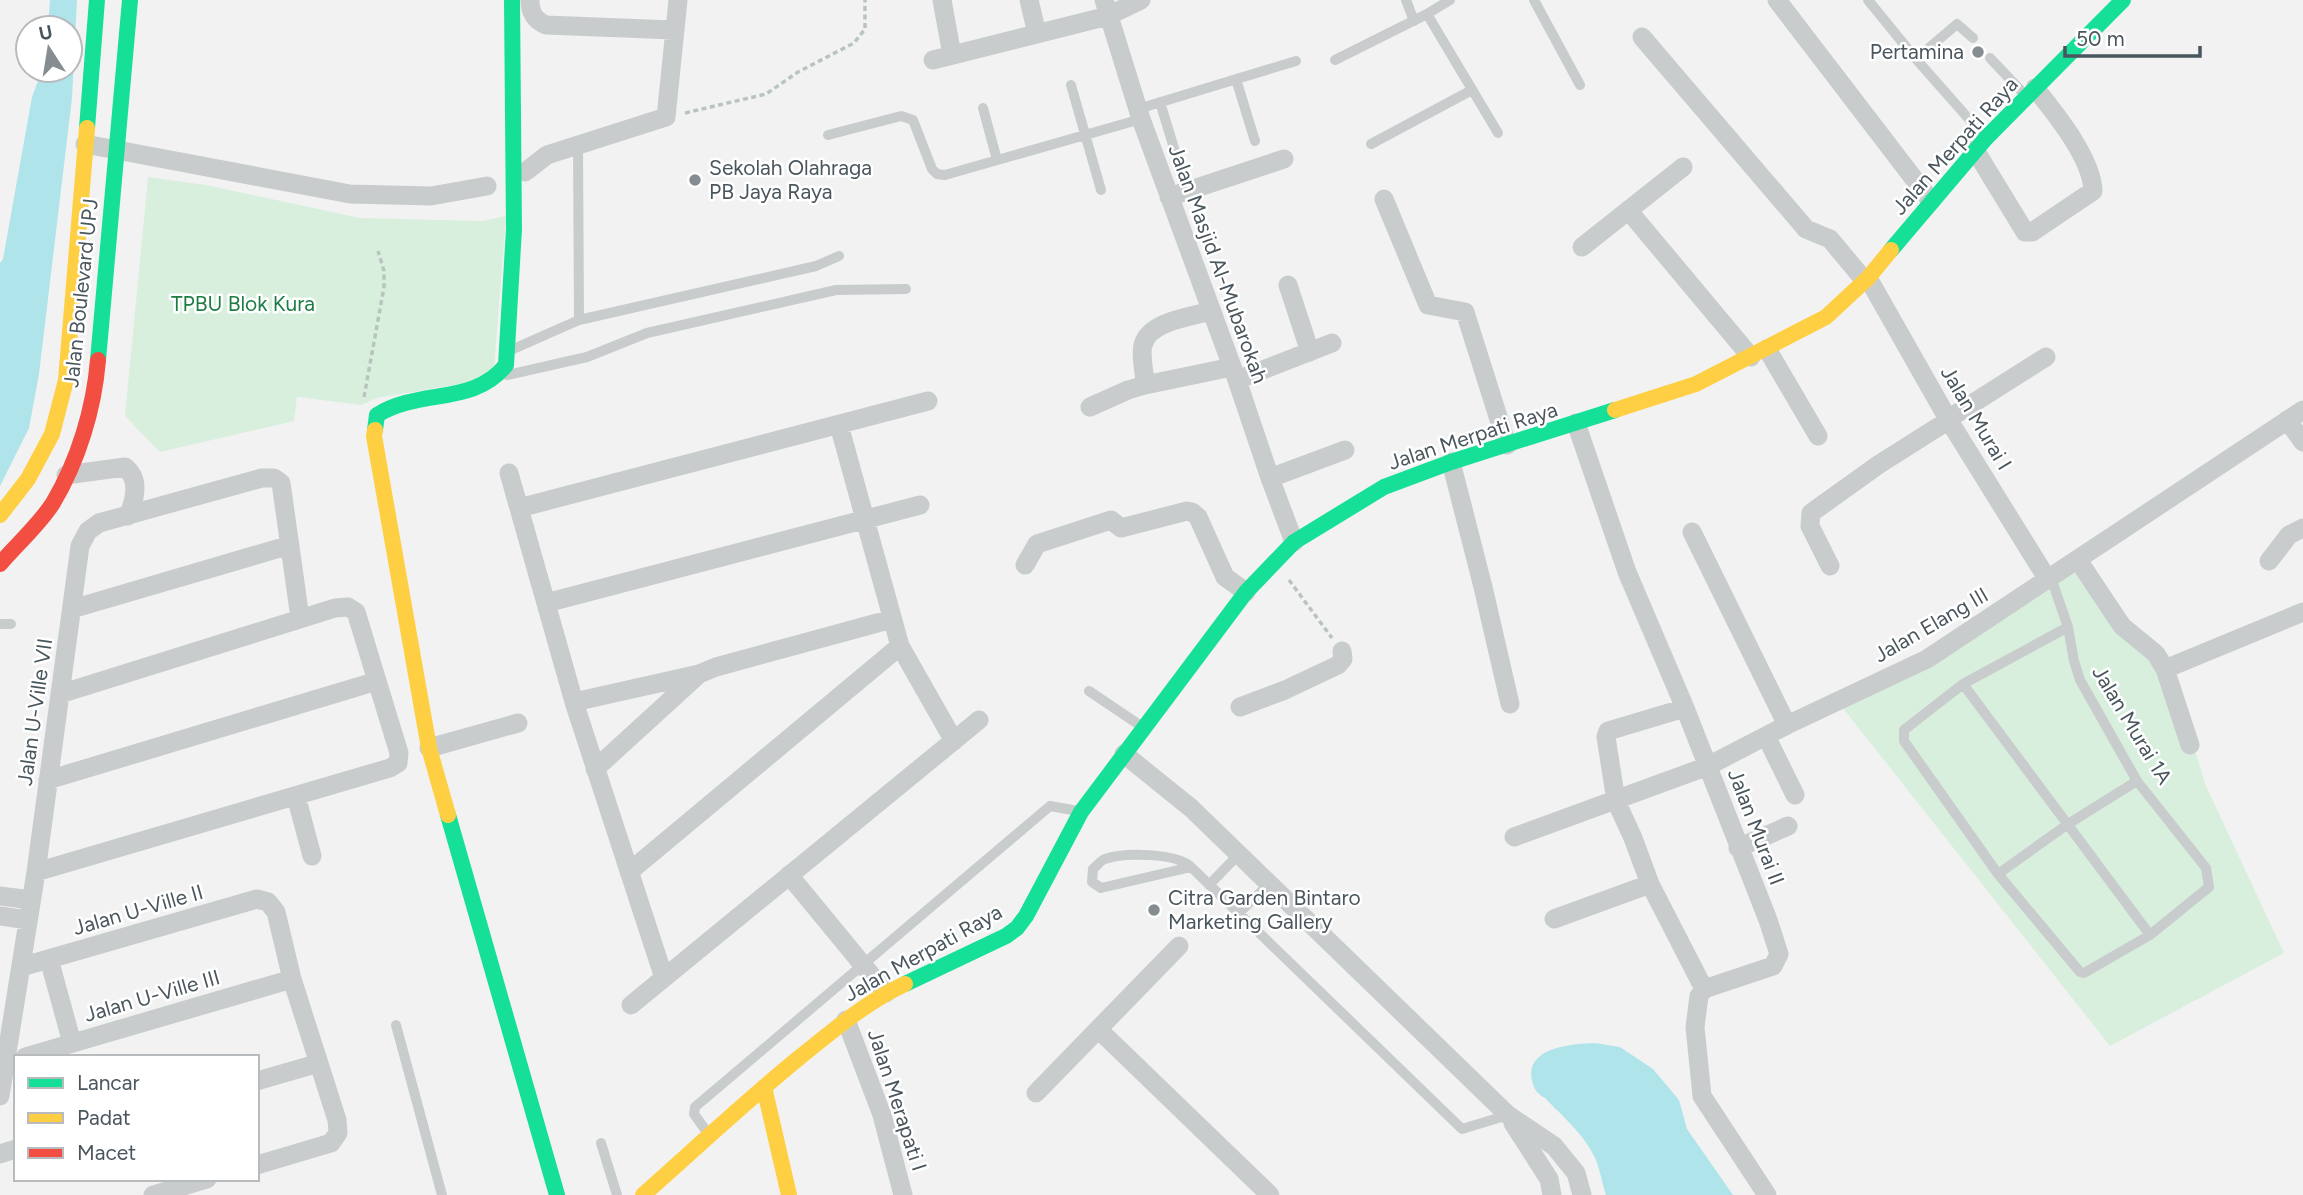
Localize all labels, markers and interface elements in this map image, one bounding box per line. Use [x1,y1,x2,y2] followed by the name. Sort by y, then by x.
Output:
[14,14,84,84] north arrow
[2065,14,2200,58] scale bar
[37,20,55,46] text: U
[2076,26,2125,51] text: 50 m
[1870,39,1964,64] place label: Pertamina
[1970,44,1986,60] marker: Pertamina
[1886,72,2023,220] street label: Jalan Merpati Raya
[1164,141,1273,386] street label: Jalan Masjid Al-Mubarokah
[709,155,872,204] place label: Sekolah Olahraga PB Jaya Raya
[687,172,703,188] marker: Sekolah Olahraga PB Jaya Raya
[58,197,103,389] street label: Jalan Boulevard UPJ
[171,291,315,316] park label: TPBU Blok Kura
[1936,361,2017,474] street label: Jalan Murai I
[1385,396,1561,475] street label: Jalan Merpati Raya
[1869,582,1992,667] street label: Jalan Elang III
[12,637,57,787] street label: Jalan U-Ville VII
[2087,661,2178,789] street label: Jalan Murai 1A
[1723,765,1790,888] street label: Jalan Murai II
[70,879,206,940] street label: Jalan U-Ville II
[1168,885,1361,934] place label: Citra Garden Bintaro Marketing Gallery
[840,899,1006,1006] street label: Jalan Merpati Raya
[1146,902,1162,918] marker: Citra Garden Bintaro Marketing Gallery
[81,964,222,1027] street label: Jalan U-Ville III
[863,1026,932,1174] street label: Jalan Merapati I
[14,1055,259,1181] legend
[77,1070,140,1095] text: Lancar
[77,1105,131,1130] text: Padat
[77,1140,136,1165] text: Macet

